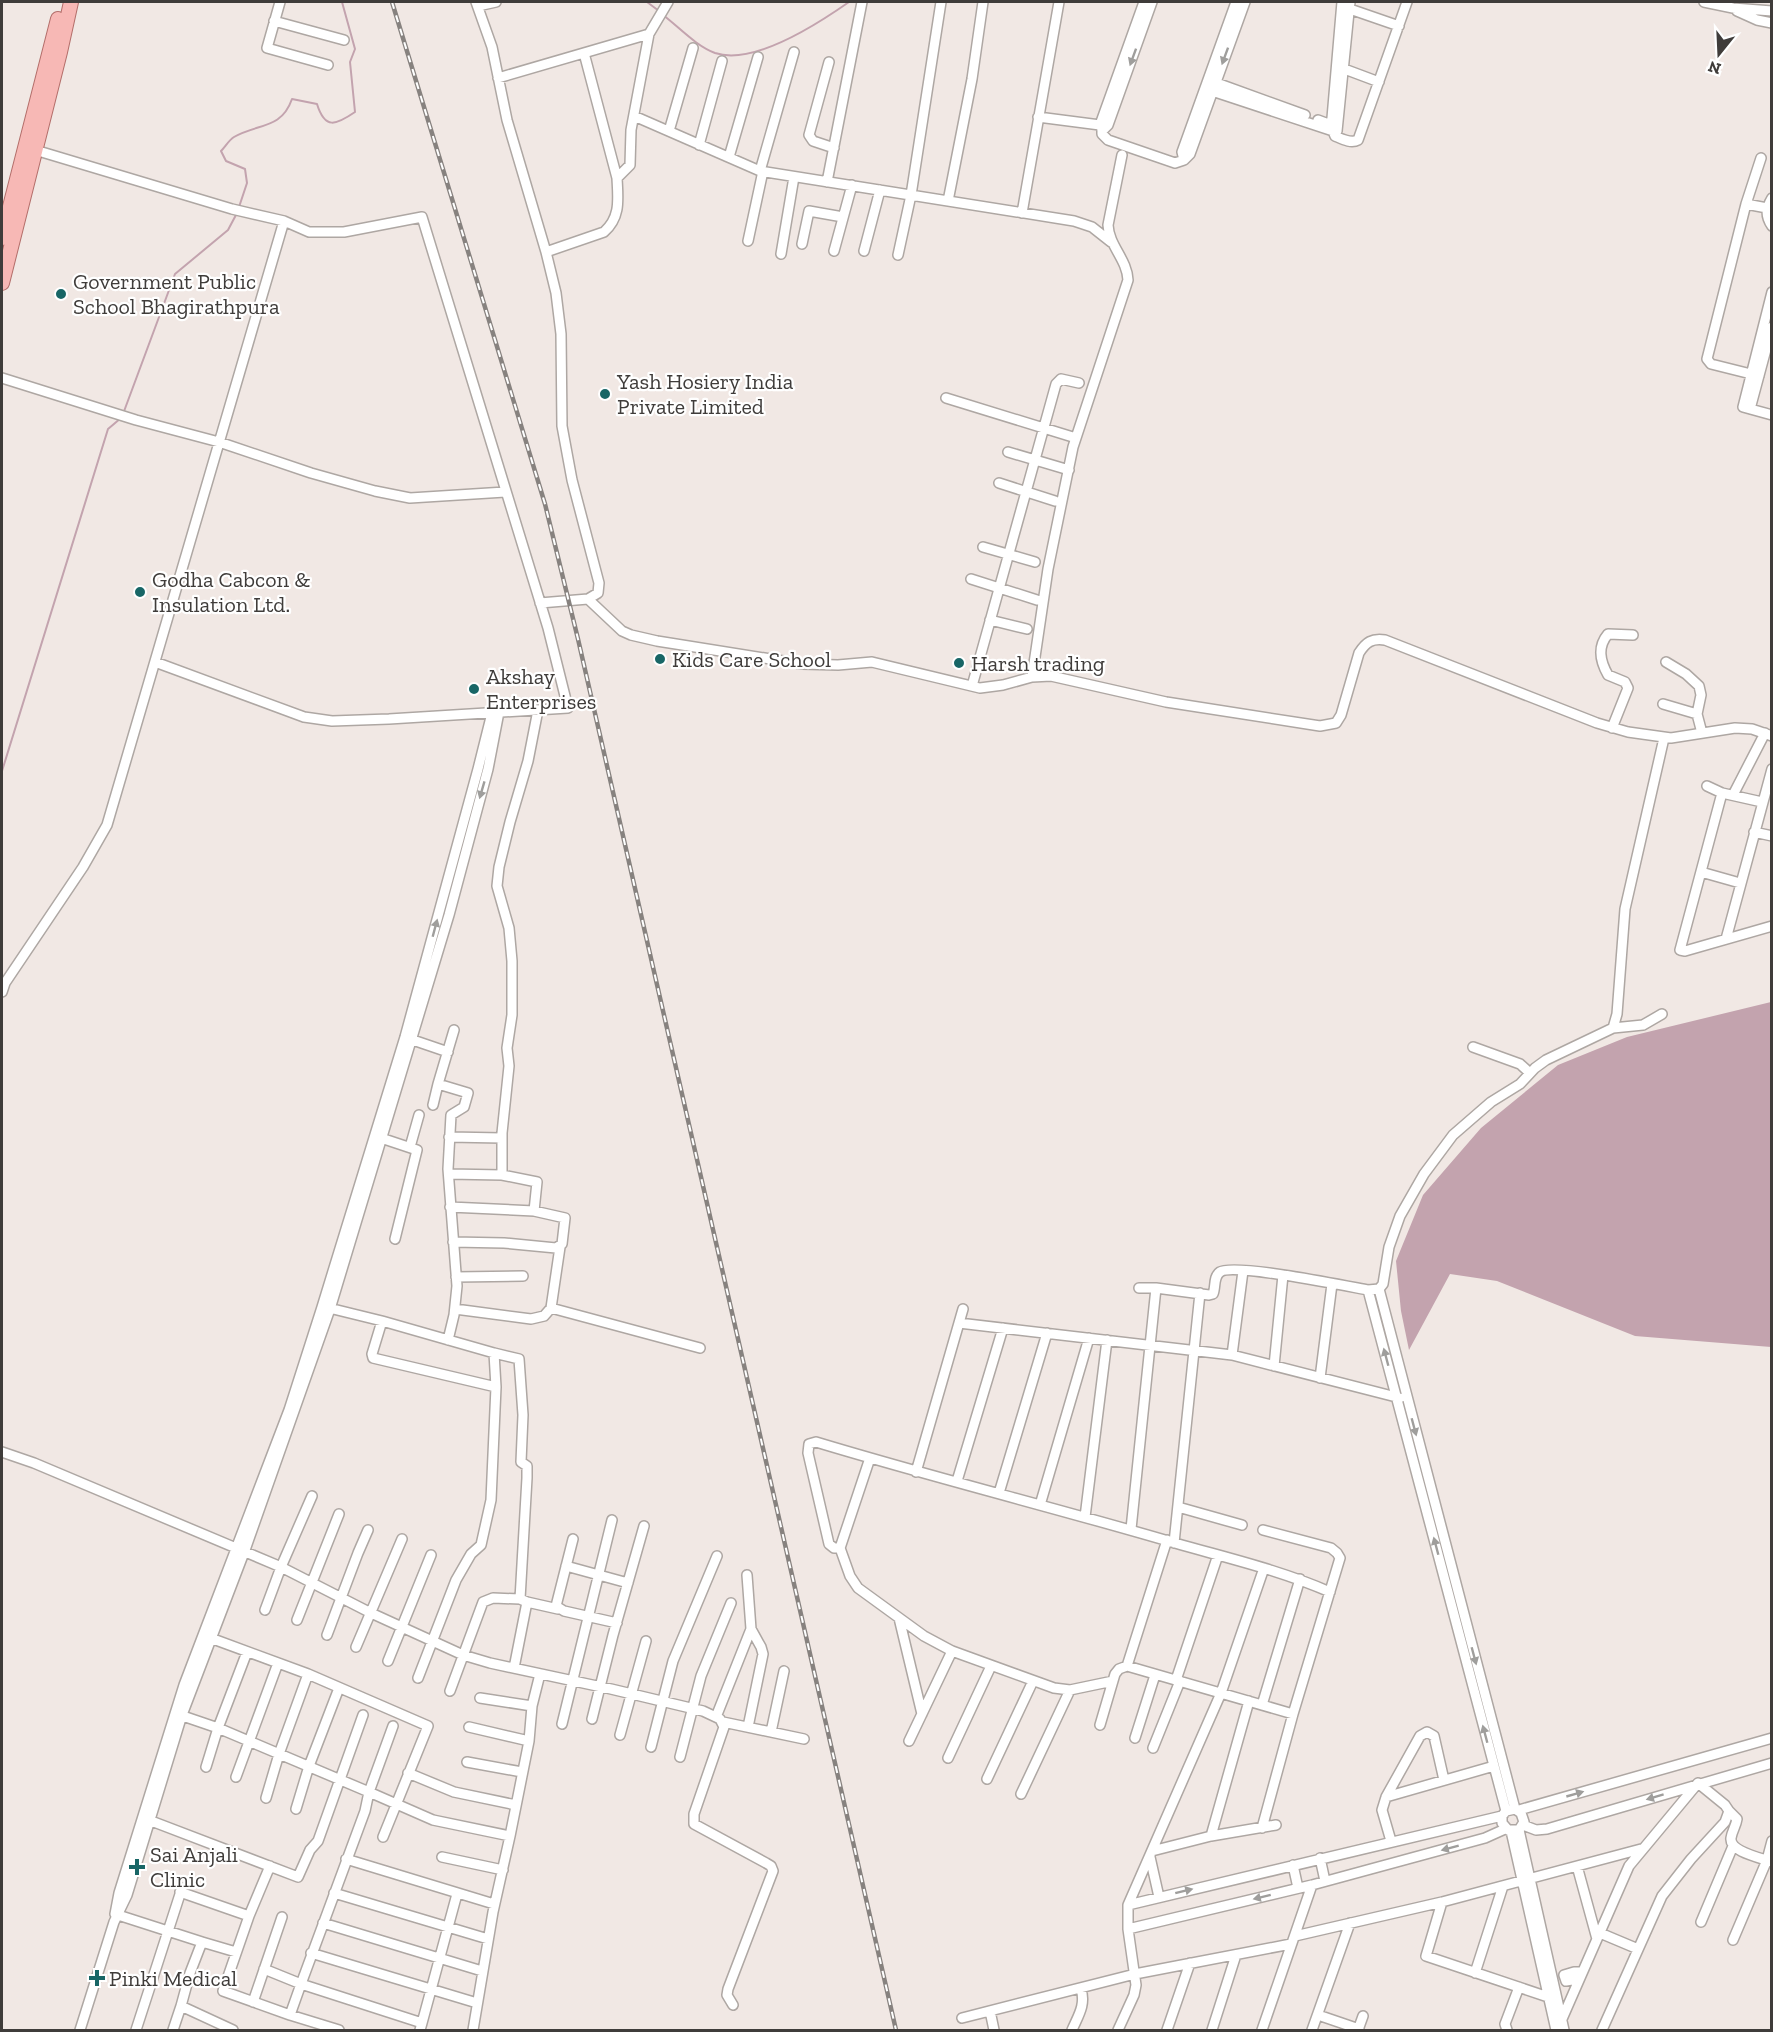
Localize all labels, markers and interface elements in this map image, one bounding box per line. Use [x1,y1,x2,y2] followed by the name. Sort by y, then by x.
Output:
[1689,24,1749,84] north arrow
[1127,48,1137,66] one-way arrow
[1220,48,1230,66] one-way arrow
[1706,57,1723,79] text: N
[73,268,280,320] place label: Government Public School Bhagirathpura
[54,287,68,301] marker: Government Public School Bhagirathpura
[616,368,794,420] place label: Yash Hosiery India Private Limited
[598,387,612,401] marker: Yash Hosiery India Private Limited
[152,566,310,618] place label: Godha Cabcon & Insulation Ltd.
[133,585,147,599] marker: Godha Cabcon & Insulation Ltd.
[672,646,831,673] place label: Kids Care School
[971,650,1105,677] place label: Harsh trading
[653,652,667,666] marker: Kids Care School
[952,656,966,670] marker: Harsh trading
[486,663,596,715] place label: Akshay Enterprises
[467,682,481,696] marker: Akshay Enterprises
[477,781,486,799] one-way arrow
[431,919,440,937] one-way arrow
[1381,1348,1390,1366] one-way arrow
[1410,1418,1420,1436] one-way arrow
[1431,1536,1441,1555] one-way arrow
[1470,1647,1480,1665] one-way arrow
[1480,1725,1489,1743] one-way arrow
[1566,1788,1584,1798] one-way arrow
[1646,1792,1664,1802] one-way arrow
[150,1841,238,1893] place label: Sai Anjali Clinic
[1441,1843,1459,1853] one-way arrow
[128,1858,146,1876] marker: Sai Anjali Clinic
[1175,1886,1194,1896] one-way arrow
[1252,1892,1271,1902] one-way arrow
[109,1965,237,1992] place label: Pinki Medical
[90,1971,104,1985] marker: Pinki Medical

